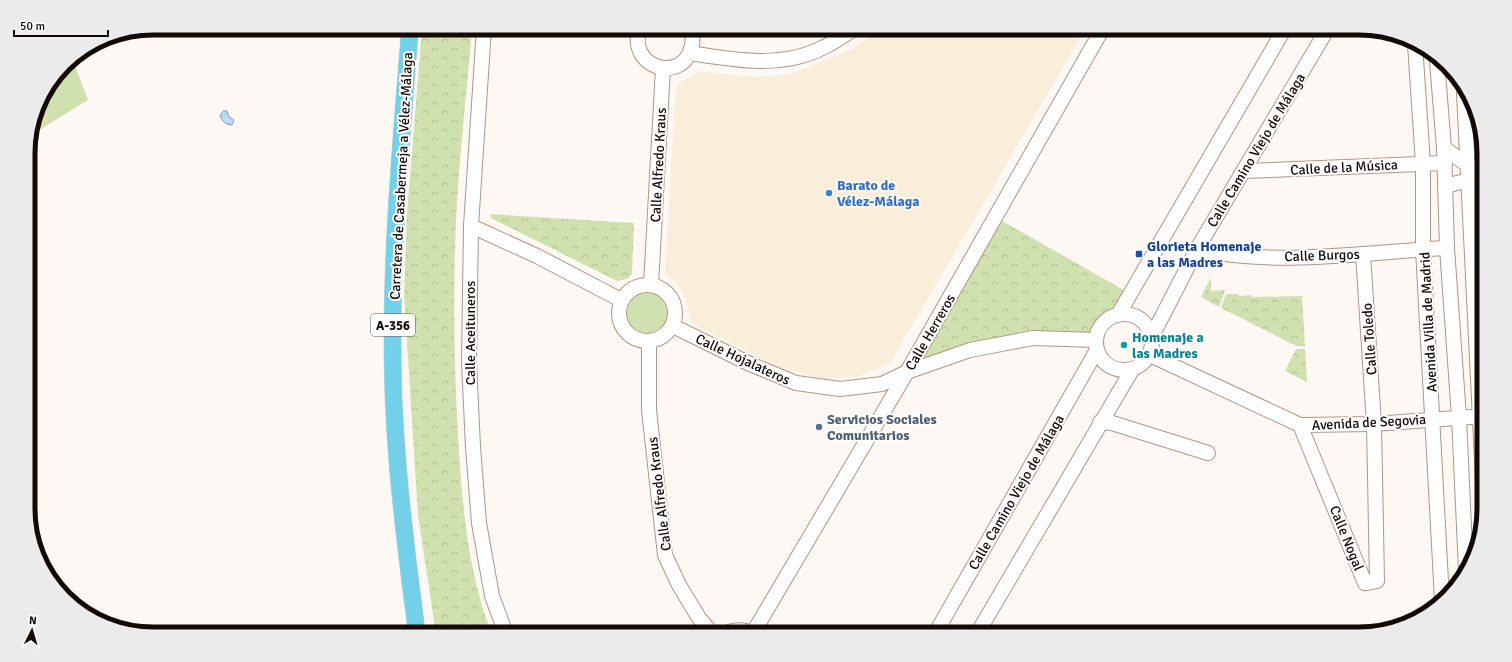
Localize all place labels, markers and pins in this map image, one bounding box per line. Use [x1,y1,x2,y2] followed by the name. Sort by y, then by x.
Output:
[837,177,919,210] place label: Barato de Vélez-Málaga
[824,188,834,198] marker: Barato de Vélez-Málaga
[1147,238,1262,271] place label: Glorieta Homenaje a las Madres
[1134,249,1144,259] marker: Glorieta Homenaje a las Madres
[1132,329,1204,362] place label: Homenaje a las Madres
[1119,340,1129,350] marker: Homenaje a las Madres
[827,411,937,444] place label: Servicios Sociales Comunitarios
[814,422,824,432] marker: Servicios Sociales Comunitarios

